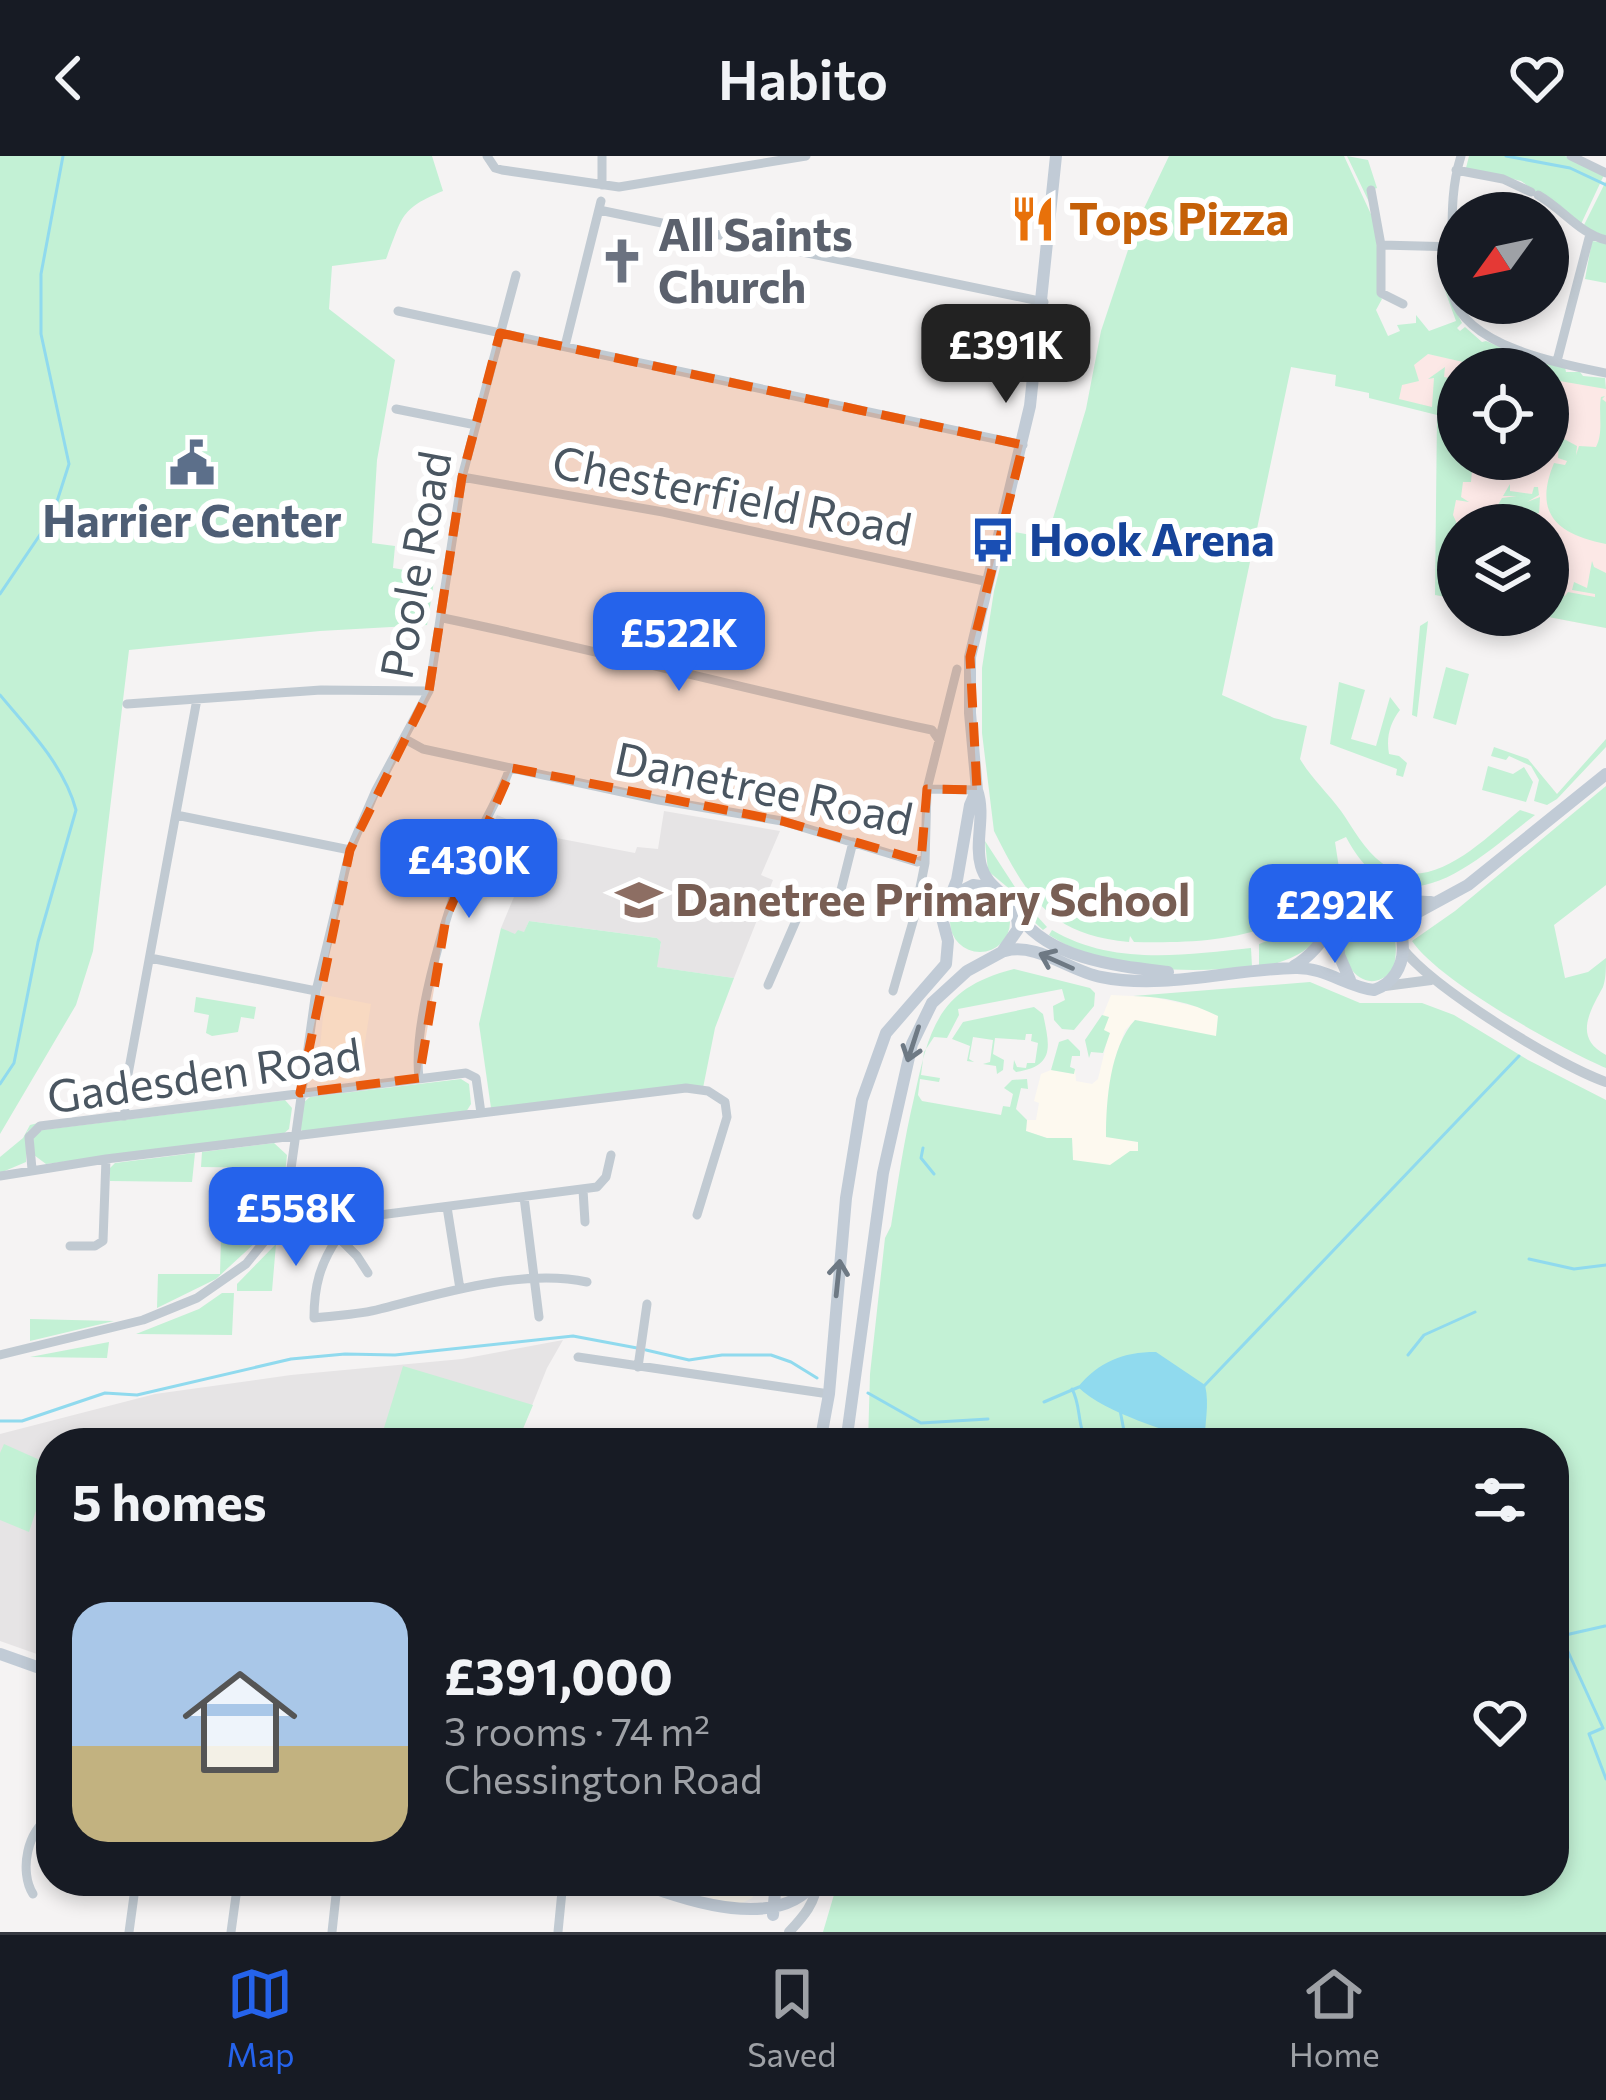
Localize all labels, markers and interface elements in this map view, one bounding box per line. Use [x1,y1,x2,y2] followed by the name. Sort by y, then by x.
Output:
[36,45,102,111] icon: back
[718,45,888,111] text: Habito
[1504,45,1570,111] icon: heart
[1069,189,1289,244] place label: Tops Pizza
[1437,192,1569,324] north arrow
[1437,192,1569,636] map controls
[1008,194,1058,244] restaurant icon: Tops Pizza
[658,205,853,312] place label: All Saints Church
[597,236,647,286] church icon: All Saints Church
[922,304,1090,406] pin: £391K
[948,319,1064,367] text: £391K
[1437,348,1569,480] button: locate
[548,432,917,555] street label: Chesterfield Road
[167,438,217,488] public building icon: Harrier Center
[366,446,461,683] street label: Poole Road
[42,491,342,546] place label: Harrier Center
[1437,504,1569,636] button: layers
[1029,510,1275,565] place label: Hook Arena
[968,515,1018,565] bus stop icon: Hook Arena
[595,592,763,694] pin: £522K
[620,607,738,655] text: £522K
[611,728,918,845] street label: Danetree Road
[385,819,553,921] pin: £430K
[407,834,531,882] text: £430K
[1251,864,1419,966] pin: £292K
[675,870,1190,925] place label: Danetree Primary School
[614,875,664,925] school or university icon: Danetree Primary School
[1276,879,1394,927] text: £292K
[1039,949,1075,971] one-way arrow
[43,1024,364,1123] street label: Gadesden Road
[901,1024,923,1062] one-way arrow
[212,1167,380,1269] pin: £558K
[236,1182,356,1230] text: £558K
[827,1259,850,1298] one-way arrow
[1467,1467,1533,1533] icon: filters
[72,1469,267,1532] text: 5 homes
[444,1643,673,1706] text: £391,000
[168,1650,312,1794] icon: home
[1467,1689,1533,1755] icon: heart
[444,1706,710,1754] text: 3 rooms · 74 m²
[444,1754,762,1802] text: Chessington Road
[226,1961,294,2074] tab: Map
[747,1961,836,2074] tab: Saved
[1289,1961,1380,2074] tab: Home

